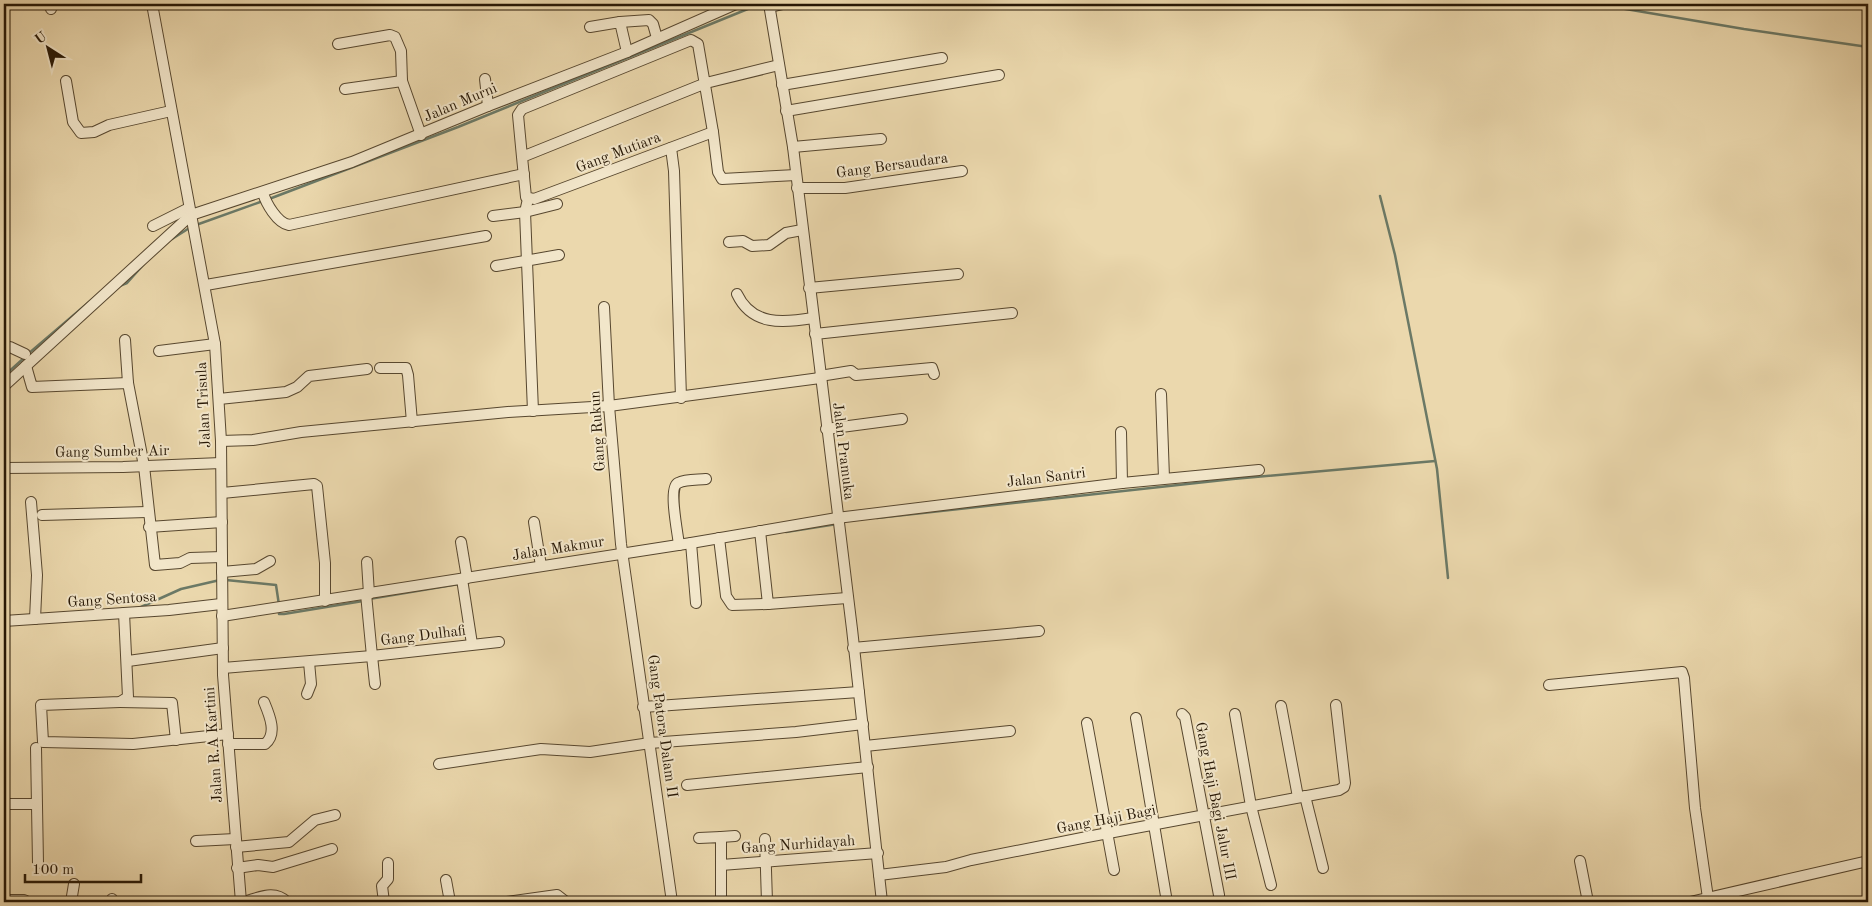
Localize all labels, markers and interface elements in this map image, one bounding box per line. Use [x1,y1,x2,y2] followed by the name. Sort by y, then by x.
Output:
[22,22,72,72] north arrow
[32,29,50,47] text: U
[422,81,499,126] street label: Jalan Murni
[574,130,664,176] street label: Gang Mutiara
[835,151,950,182] street label: Gang Bersaudara
[195,361,214,448] street label: Jalan Trisula
[588,390,609,472] street label: Gang Rukun
[829,402,856,501] street label: Jalan Pramuka
[55,444,169,461] street label: Gang Sumber Air
[1006,466,1087,491] street label: Jalan Santri
[511,535,605,564] street label: Jalan Makmur
[67,590,158,611] street label: Gang Sentosa
[380,624,467,649] street label: Gang Dulhafi
[644,654,679,799] street label: Gang Patora Dalam II
[203,686,226,803] street label: Jalan R.A Kartini
[1192,721,1237,882] street label: Gang Haji Bagi Jalur III
[1055,803,1157,837] street label: Gang Haji Bagi
[740,834,856,857] street label: Gang Nurhidayah
[25,851,141,883] scale bar
[32,863,74,878] text: 100 m

